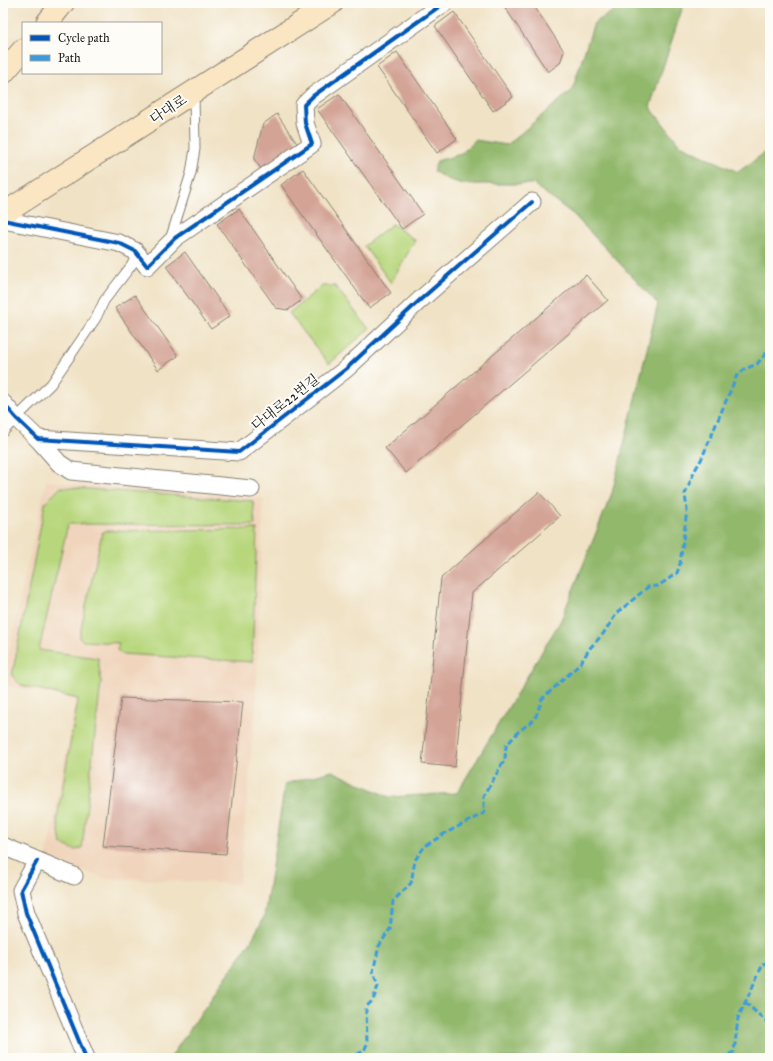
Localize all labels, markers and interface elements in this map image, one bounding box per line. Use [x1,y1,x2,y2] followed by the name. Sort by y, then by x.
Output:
[22,22,162,74] legend
[58,31,110,45] text: Cycle path
[58,51,81,65] text: Path
[147,91,190,128] street label: 다대로
[248,371,323,434] street label: 다대로22번길

